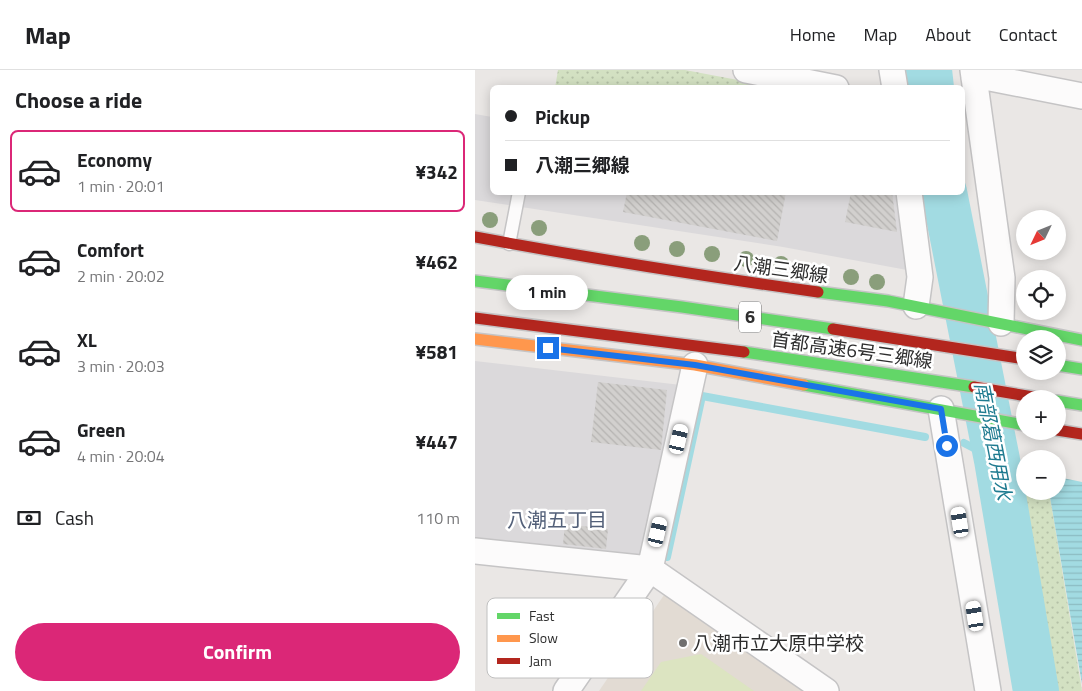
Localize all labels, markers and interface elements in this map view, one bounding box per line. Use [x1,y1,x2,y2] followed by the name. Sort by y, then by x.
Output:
[25,17,71,53] text: Map
[790,21,836,48] text: Home
[864,21,897,48] text: Map
[925,21,971,48] text: About
[999,21,1057,48] text: Contact
[15,83,142,117] text: Choose a ride
[535,102,590,131] text: Pickup
[77,145,152,174] text: Economy
[17,149,62,194] icon: car
[535,150,630,179] text: 八潮三郷線
[415,157,458,186] text: ¥342
[77,174,165,198] text: 1 min · 20:01
[1016,210,1066,260] north arrow
[1016,210,1066,500] map controls
[77,235,144,264] text: Comfort
[17,239,62,284] icon: car
[415,247,458,276] text: ¥462
[732,248,830,289] street label: 八潮三郷線
[77,264,165,288] text: 2 min · 20:02
[1016,270,1066,320] button: locate
[507,276,589,310] callout: 1 min
[528,280,566,304] text: 1 min
[739,302,761,332] road number: 6
[770,324,935,375] street label: 首都高速6号三郷線
[77,325,97,354] text: XL
[17,329,62,374] icon: car
[1016,330,1066,380] button: layers
[415,337,458,366] text: ¥581
[537,337,559,359] route end
[77,354,165,378] text: 3 min · 20:03
[967,379,1021,505] water label: 南部葛西用水
[1016,390,1066,440] button: +
[77,415,126,444] text: Green
[17,419,62,464] icon: car
[668,423,689,455] car
[415,427,458,456] text: ¥447
[936,435,958,457] route start
[77,444,165,468] text: 4 min · 20:04
[1016,450,1066,500] button: −
[55,503,94,532] text: Cash
[15,504,43,532] icon: cash
[507,504,607,535] district label: 八潮五丁目
[416,506,460,530] text: 110 m
[950,506,969,538] car
[647,516,668,548] car
[487,598,653,678] legend
[965,600,984,632] car
[529,605,554,626] text: Fast
[15,623,460,681] button: Confirm
[529,627,558,648] text: Slow
[693,628,864,657] place label: 八潮市立大原中学校
[677,637,689,649] marker: 八潮市立大原中学校
[529,650,552,671] text: Jam

